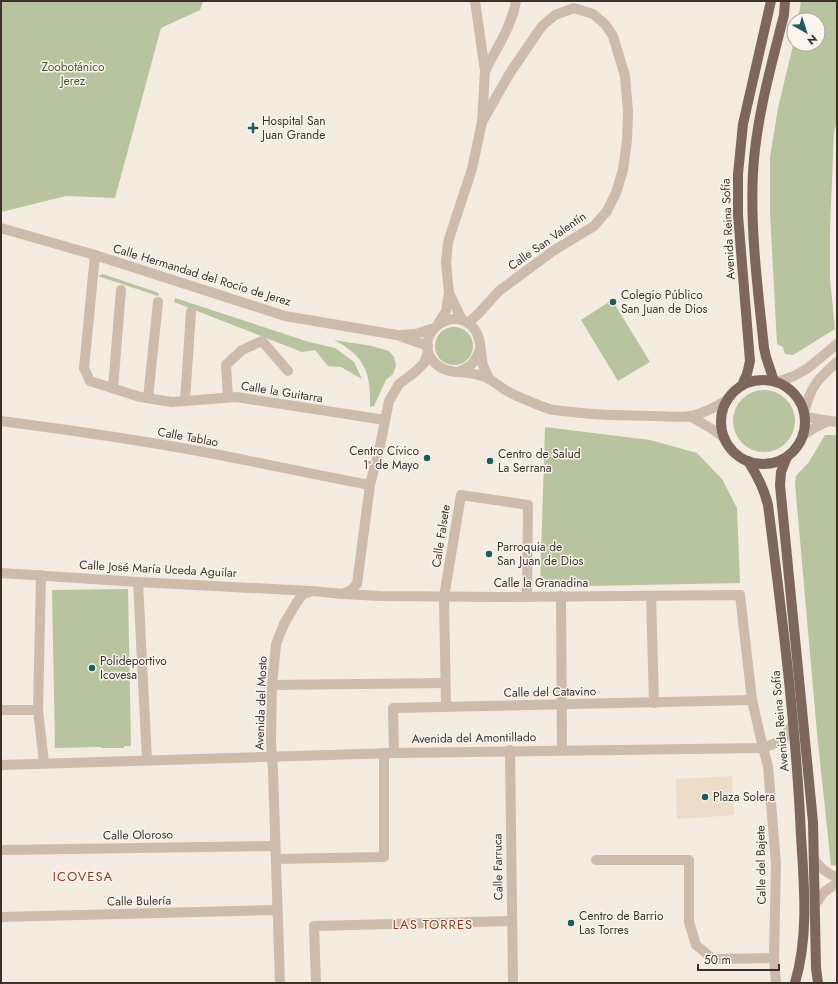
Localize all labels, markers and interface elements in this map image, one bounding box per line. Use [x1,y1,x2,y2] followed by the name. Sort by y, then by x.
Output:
[786,12,826,52] north arrow
[804,31,821,49] text: N
[41,58,105,90] park label: Zoobotánico Jerez
[260,112,326,144] place label: Hospital San Juan Grande
[247,122,259,134] marker: Hospital San Juan Grande
[716,178,740,280] street label: Avenida Reina Sofía
[504,207,590,275] street label: Calle San Valentín
[111,239,294,311] street label: Calle Hermandad del Rocío de Jerez
[621,286,708,318] place label: Colegio Público San Juan de Dios
[608,297,618,307] marker: Colegio Público San Juan de Dios
[240,377,325,407] street label: Calle la Guitarra
[156,423,220,451] street label: Calle Tablao
[349,442,419,474] place label: Centro Cívico 1º de Mayo
[498,445,581,477] place label: Centro de Salud La Serrana
[422,453,432,463] marker: Centro Cívico 1º de Mayo
[485,456,495,466] marker: Centro de Salud La Serrana
[427,503,455,569] street label: Calle Falsete
[497,538,584,570] place label: Parroquia de San Juan de Dios
[484,549,494,559] marker: Parroquia de San Juan de Dios
[79,556,238,582] street label: Calle José María Uceda Aguilar
[494,574,589,592] street label: Calle la Granadina
[100,652,167,684] place label: Polideportivo Icovesa
[250,655,272,750] street label: Avenida del Mosto
[87,663,97,673] marker: Polideportivo Icovesa
[767,669,793,772] street label: Avenida Reina Sofía
[504,682,597,702] street label: Calle del Catavino
[412,728,537,748] street label: Avenida del Amontillado
[713,788,775,806] place label: Plaza Solera
[700,792,710,802] marker: Plaza Solera
[103,825,174,845] street label: Calle Oloroso
[751,825,771,905] street label: Calle del Bajete
[488,833,508,901] street label: Calle Farruca
[53,867,113,886] district label: ICOVESA
[107,891,171,911] street label: Calle Bulería
[579,907,664,939] place label: Centro de Barrio Las Torres
[393,915,473,934] district label: LAS TORRES
[566,918,576,928] marker: Centro de Barrio Las Torres
[698,946,779,972] scale bar
[704,951,731,969] text: 50 m

